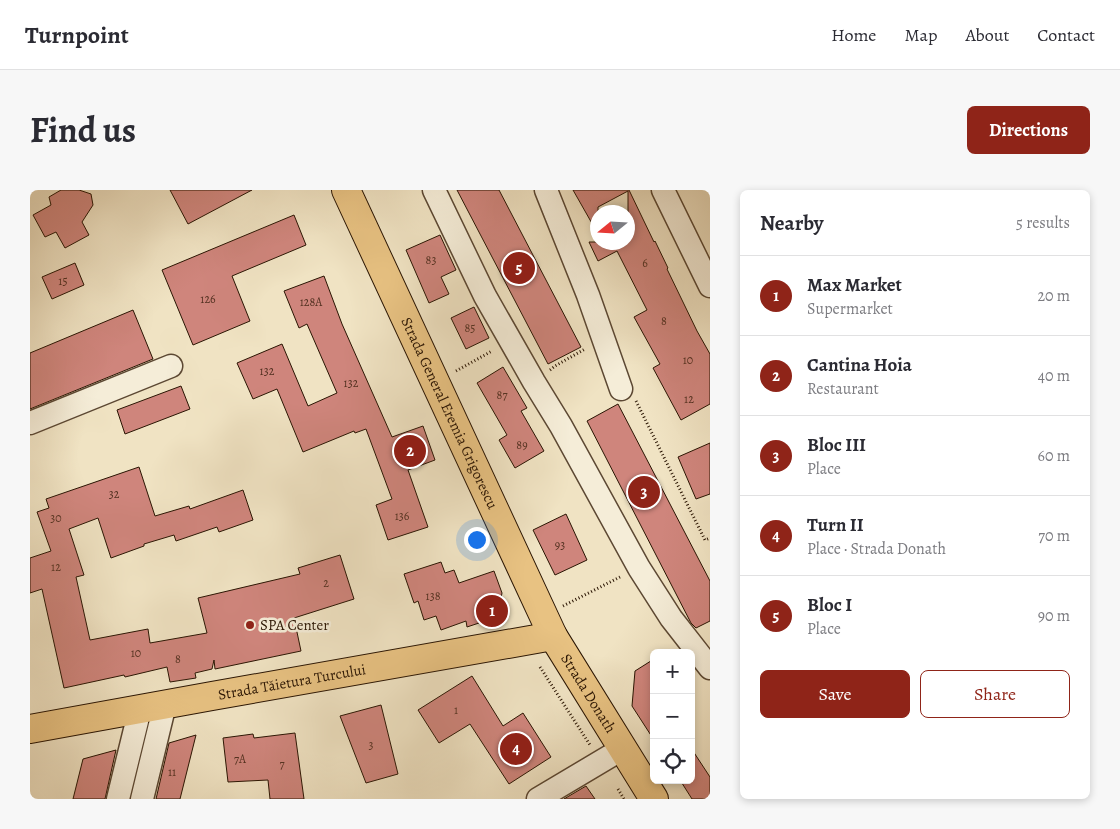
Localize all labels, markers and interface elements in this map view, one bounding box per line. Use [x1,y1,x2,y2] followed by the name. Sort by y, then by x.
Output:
[25,19,129,51] text: Turnpoint
[831,23,876,47] text: Home
[904,23,937,47] text: Map
[965,23,1009,47] text: About
[1037,23,1095,47] text: Contact
[30,106,136,154] text: Find us
[967,106,1090,154] button: Directions
[590,205,635,250] north arrow
[760,209,823,237] text: Nearby
[1016,212,1070,234] text: 5 results
[503,249,535,287] pin: 5
[426,252,436,268] house number: 83
[642,255,648,271] house number: 6
[807,272,902,298] text: Max Market
[58,273,68,289] house number: 15
[773,285,779,307] text: 1
[1037,285,1070,307] text: 20 m
[200,291,216,307] house number: 126
[300,294,323,310] house number: 128A
[807,298,893,320] text: Supermarket
[661,313,667,329] house number: 8
[396,314,503,513] street label: Strada General Eremia Grigorescu
[465,320,475,336] house number: 85
[683,352,693,368] house number: 10
[807,352,912,378] text: Cantina Hoia
[260,363,275,379] house number: 132
[772,365,780,387] text: 2
[1038,365,1070,387] text: 40 m
[344,375,359,391] house number: 132
[807,378,879,400] text: Restaurant
[497,387,508,403] house number: 87
[684,391,694,407] house number: 12
[394,432,426,470] pin: 2
[807,432,866,458] text: Bloc III
[516,437,528,453] house number: 89
[773,445,779,467] text: 3
[1038,445,1070,467] text: 60 m
[807,458,841,480] text: Place
[628,473,660,511] pin: 3
[109,486,120,502] house number: 32
[395,508,410,524] house number: 136
[50,510,62,526] house number: 30
[807,512,864,538] text: Turn II
[772,525,780,547] text: 4
[1038,525,1070,547] text: 70 m
[464,527,490,553] your location
[555,537,565,553] house number: 93
[807,538,946,560] text: Place · Strada Donath
[51,559,61,575] house number: 12
[323,575,329,591] house number: 2
[426,588,441,604] house number: 138
[476,592,508,630] pin: 1
[807,592,852,618] text: Bloc I
[773,605,779,627] text: 5
[1038,605,1070,627] text: 90 m
[260,615,329,635] place label: SPA Center
[807,618,841,640] text: Place
[244,619,256,631] marker: SPA Center
[131,645,141,661] house number: 10
[650,649,695,784] map controls
[650,649,695,694] button: +
[556,650,621,737] street label: Strada Donath
[175,651,181,667] house number: 8
[216,659,367,705] street label: Strada Tăietura Turcului
[760,670,910,718] button: Save
[920,670,1070,718] button: Share
[650,694,695,739] button: −
[454,702,458,718] house number: 1
[500,730,532,768] pin: 4
[369,737,374,753] house number: 3
[650,739,695,784] button: locate
[234,751,247,767] house number: 7A
[279,756,285,772] house number: 7
[168,764,176,780] house number: 11

